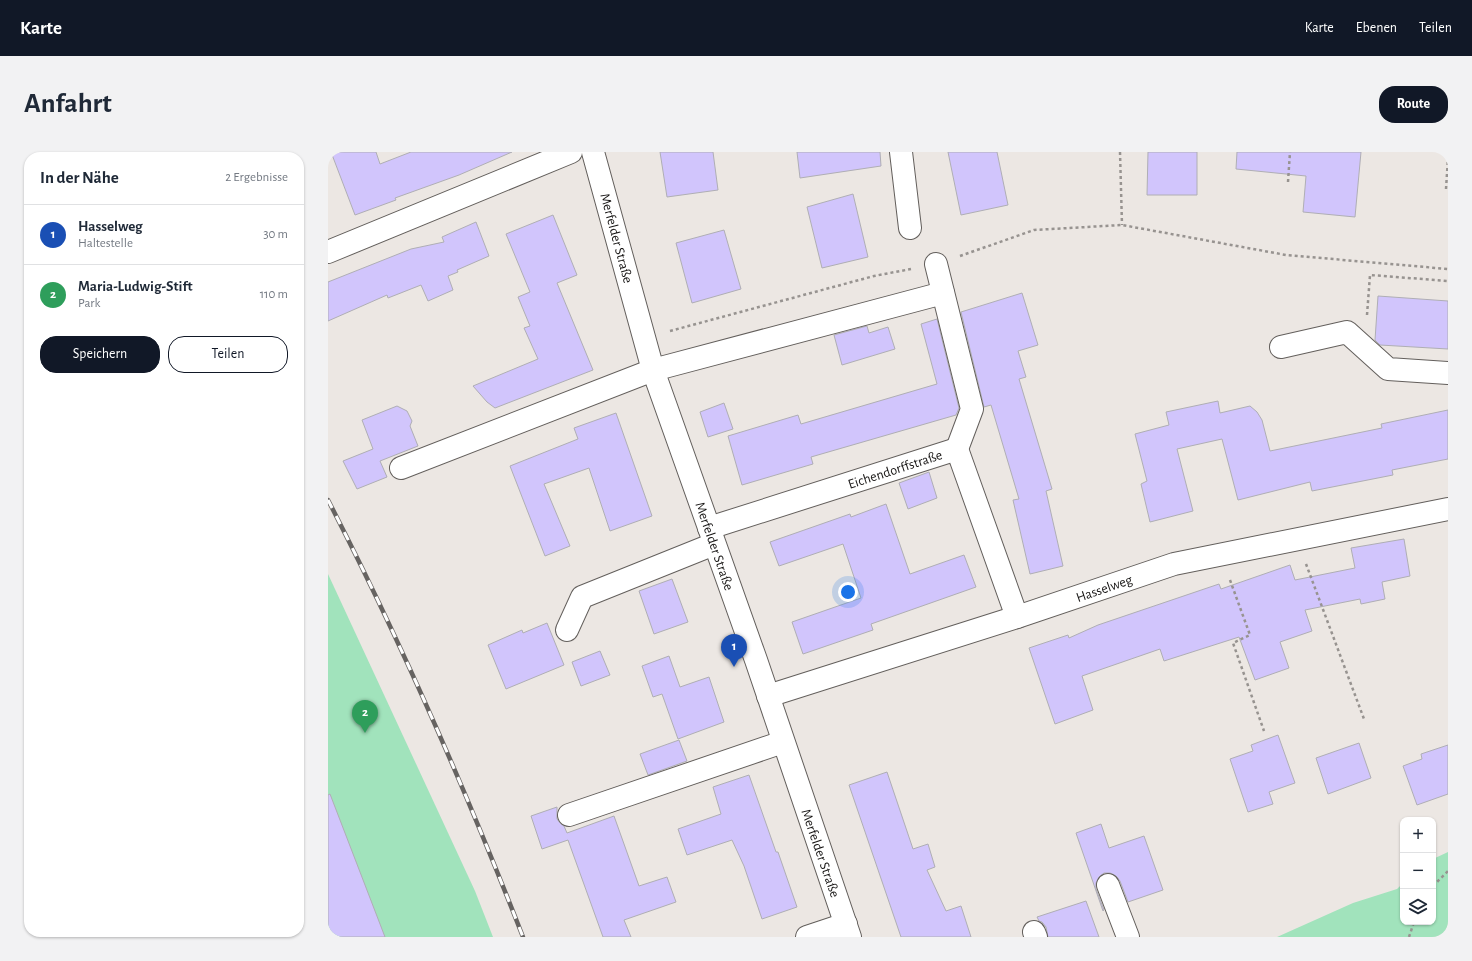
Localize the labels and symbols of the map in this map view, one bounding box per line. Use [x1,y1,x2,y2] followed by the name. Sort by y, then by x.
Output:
[597,192,635,285] street label: Merfelder Straße
[846,448,944,492] street label: Eichendorffstraße
[692,500,736,592] street label: Merfelder Straße
[1074,573,1134,605] street label: Hasselweg
[838,582,858,602] your location
[721,634,747,667] pin: 1
[352,700,378,733] pin: 2
[798,807,842,899] street label: Merfelder Straße

